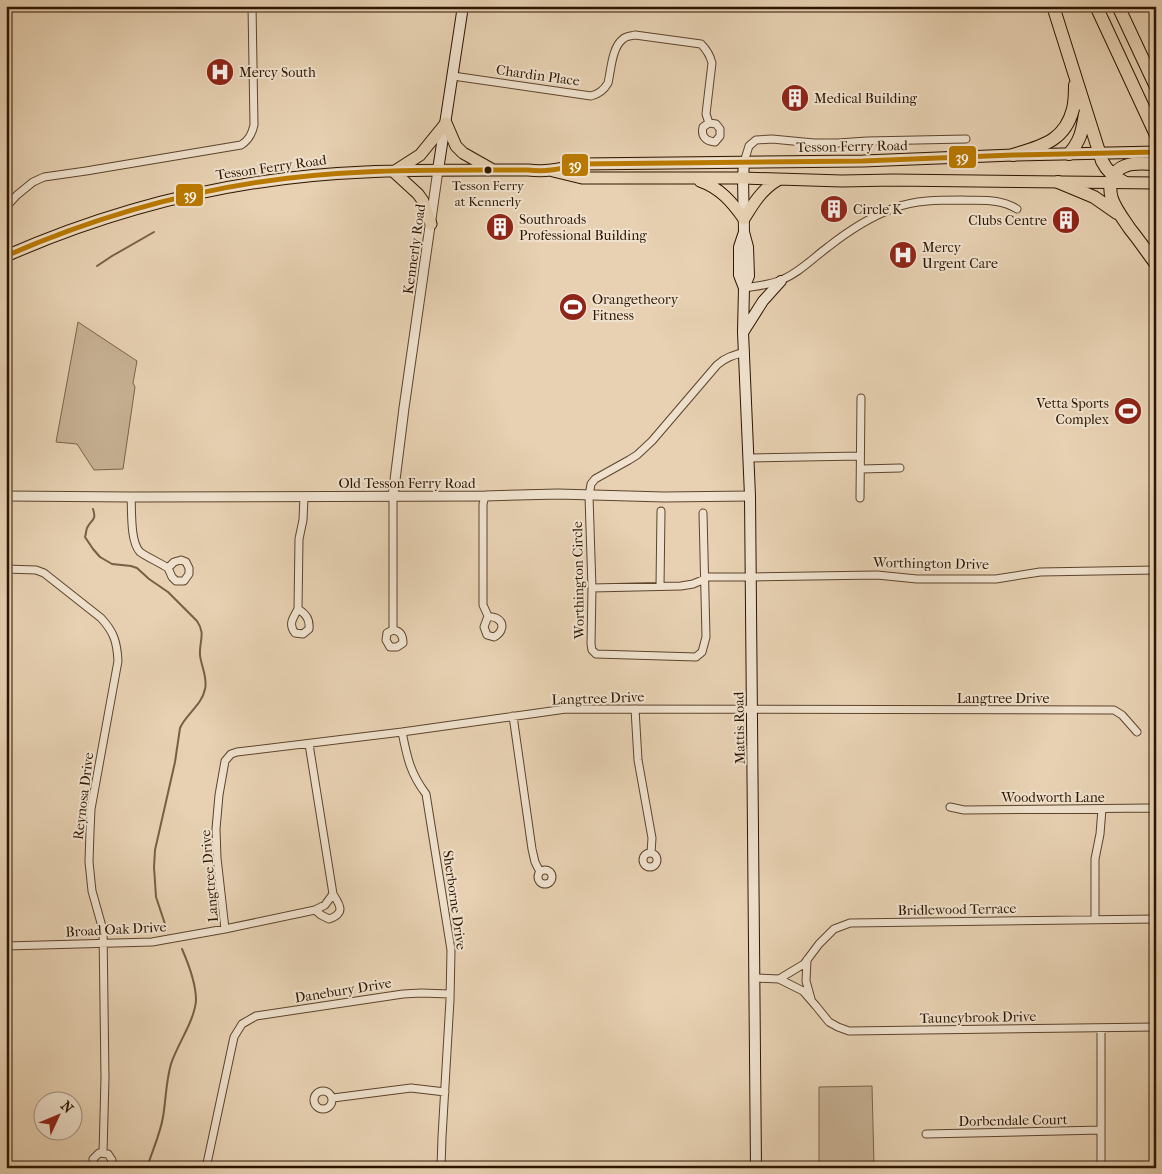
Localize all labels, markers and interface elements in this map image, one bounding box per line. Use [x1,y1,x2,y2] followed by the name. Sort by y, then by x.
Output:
[205,57,235,87] hospital icon: Mercy South
[495,61,581,90] street label: Chardin Place
[239,64,316,81] place label: Mercy South
[780,83,810,113] building icon: Medical Building
[814,90,918,107] place label: Medical Building
[796,137,908,156] street label: Tesson Ferry Road
[948,145,977,169] line badge: 39
[955,149,969,166] text: 39
[215,151,328,184] street label: Tesson Ferry Road
[561,153,589,177] line badge: 39
[568,157,582,174] text: 39
[483,165,493,175] marker: Tesson Ferry at Kennerly
[452,178,525,209] place label: Tesson Ferry at Kennerly
[175,183,204,207] line badge: 39
[183,187,197,204] text: 39
[819,194,849,224] building icon: Circle K
[853,201,903,218] place label: Circle K
[400,202,429,295] street label: Kennerly Road
[1051,205,1081,235] building icon: Clubs Centre
[519,211,647,244] place label: Southroads Professional Building
[485,212,515,242] building icon: Southroads Professional Building
[968,212,1047,229] place label: Clubs Centre
[922,239,998,272] place label: Mercy Urgent Care
[888,240,918,270] hospital icon: Mercy Urgent Care
[592,291,679,324] place label: Orangetheory Fitness
[558,292,588,322] sports icon: Orangetheory Fitness
[1035,395,1110,428] place label: Vetta Sports Complex
[1113,396,1143,426] sports icon: Vetta Sports Complex
[338,475,476,492] street label: Old Tesson Ferry Road
[569,521,588,640] street label: Worthington Circle
[872,554,989,573] street label: Worthington Drive
[551,688,645,709] street label: Langtree Drive
[957,690,1049,707] street label: Langtree Drive
[730,691,749,765] street label: Mattis Road
[70,751,97,841] street label: Reynosa Drive
[1000,789,1105,806] street label: Woodworth Lane
[197,829,222,923] street label: Langtree Drive
[439,849,470,951] street label: Sherborne Drive
[897,900,1017,919] street label: Bridlewood Terrace
[65,918,167,941] street label: Broad Oak Drive
[293,974,393,1007] street label: Danebury Drive
[920,1008,1036,1027] street label: Tauneybrook Drive
[32,1092,82,1142] north arrow
[57,1098,77,1117] text: N
[958,1111,1068,1130] street label: Dorbendale Court

